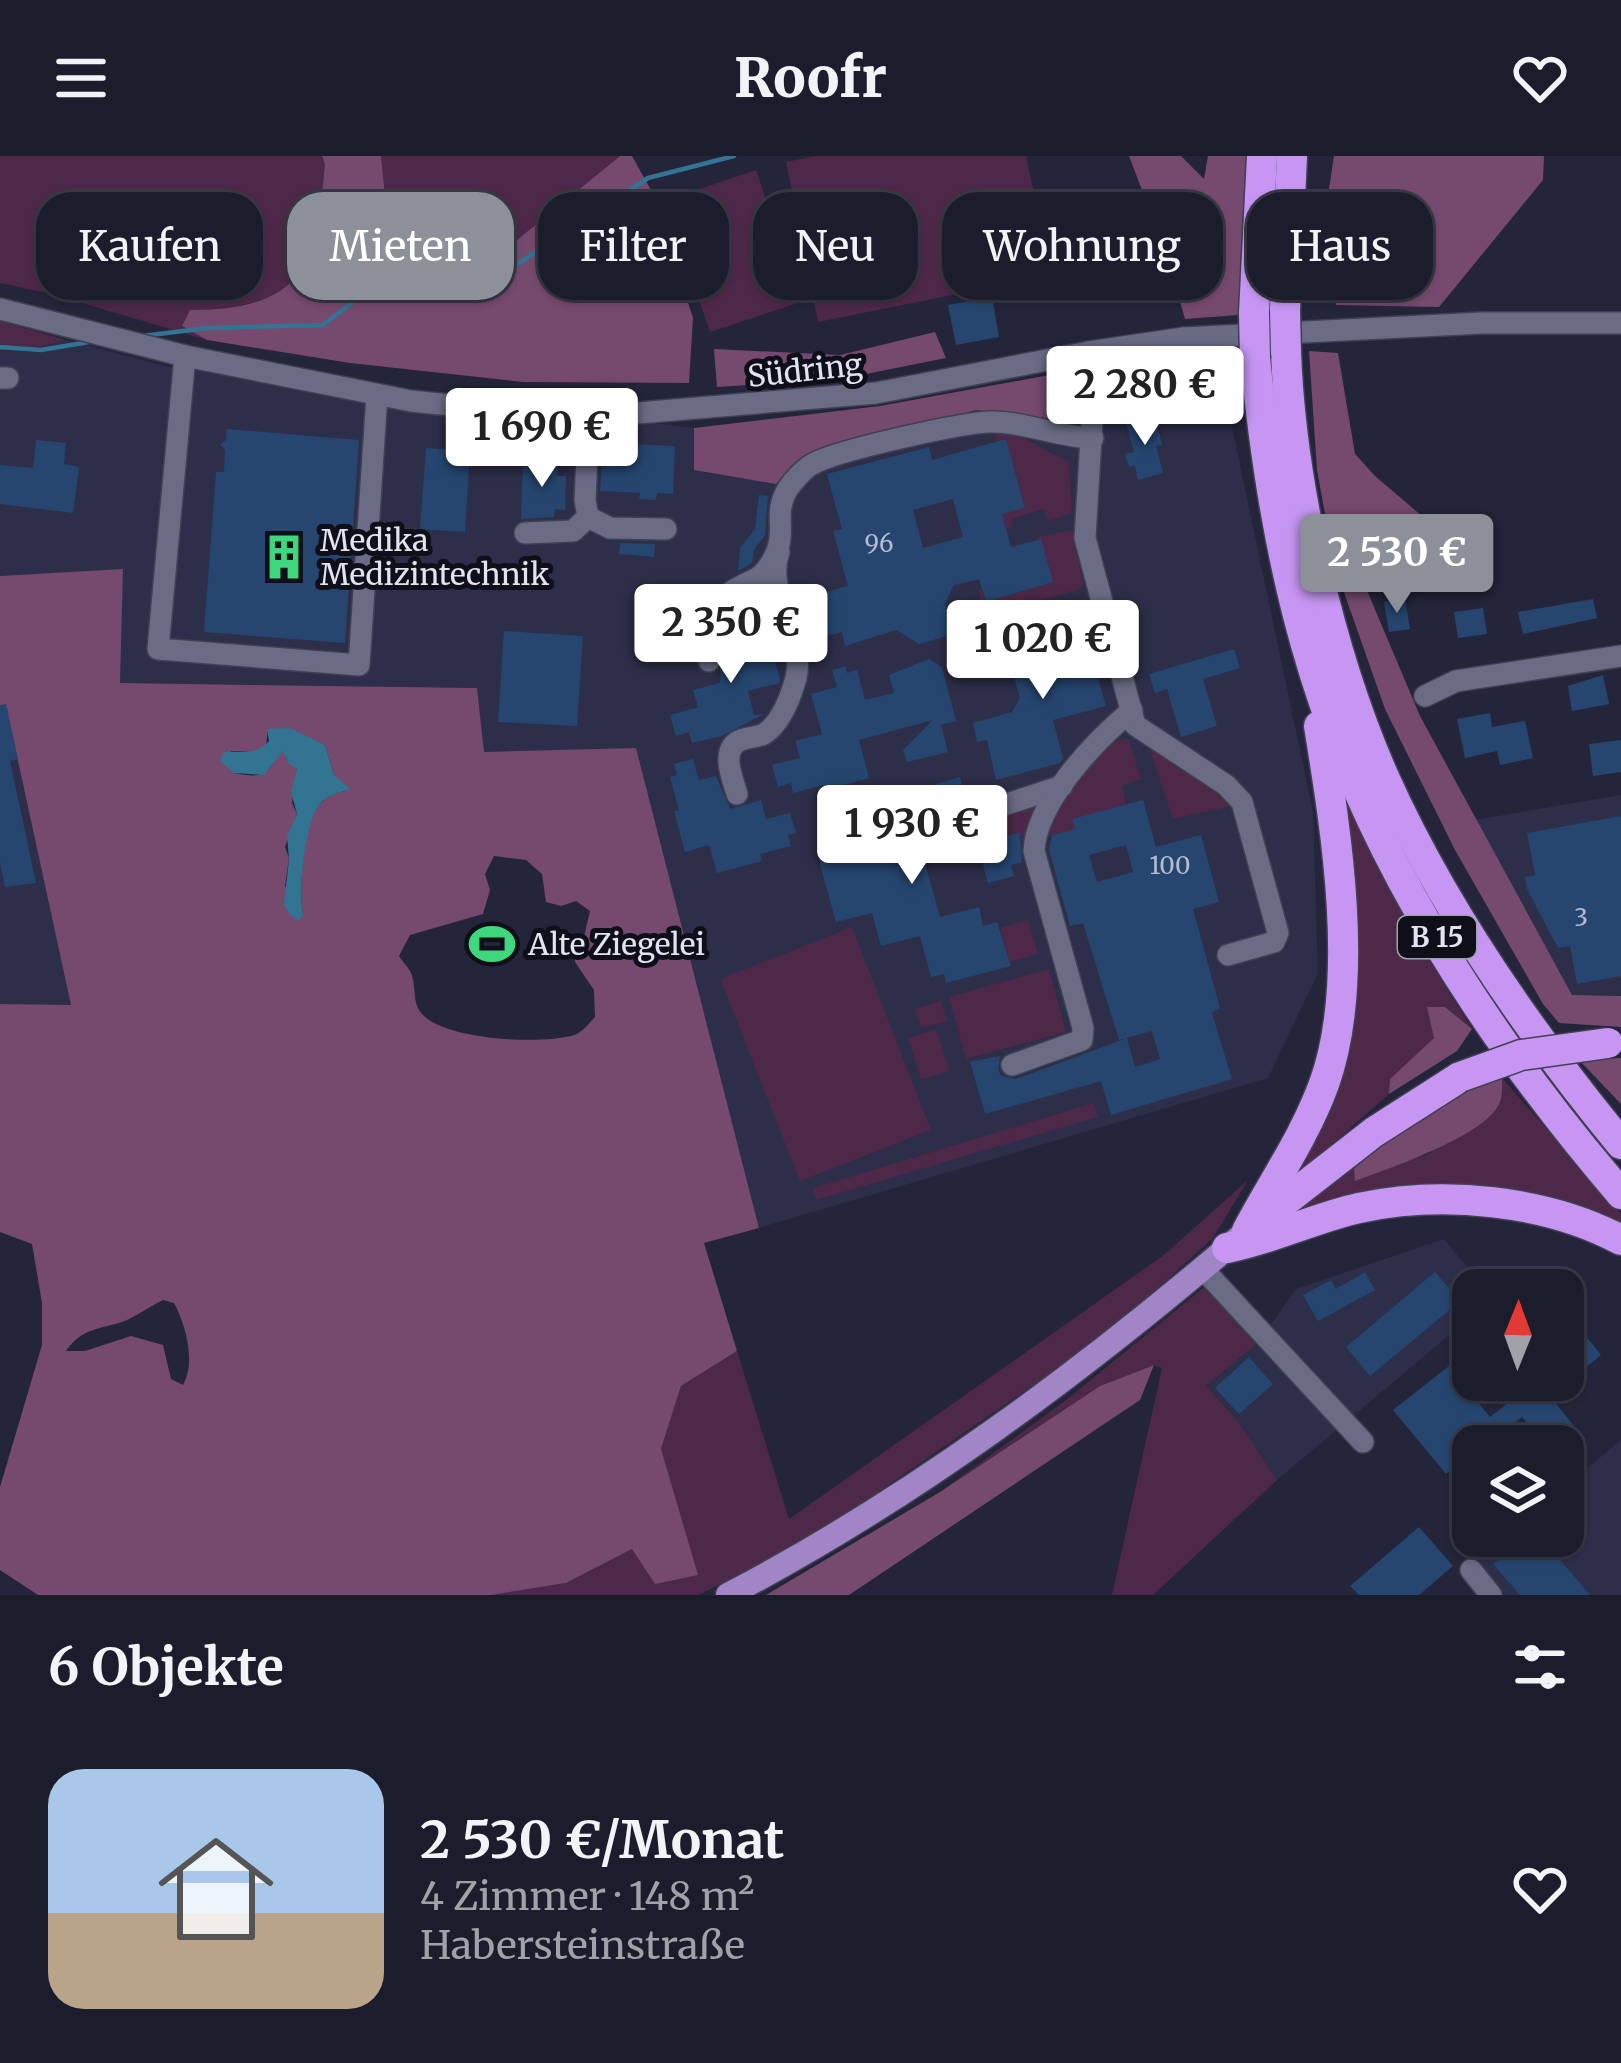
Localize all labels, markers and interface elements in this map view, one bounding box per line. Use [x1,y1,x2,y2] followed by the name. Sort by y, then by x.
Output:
[734,44,887,112] text: Roofr
[48,45,114,111] icon: menu
[1507,45,1573,111] icon: heart
[36,192,263,300] chip: Kaufen
[287,192,514,300] chip: Mieten
[538,192,729,300] chip: Filter
[753,192,918,300] chip: Neu
[942,192,1223,300] chip: Wohnung
[1247,192,1433,300] chip: Haus
[746,345,864,395] street label: Südring
[1034,346,1256,448] pin: 2 280 €
[1074,360,1216,409] text: 2 280 €
[431,388,653,490] pin: 1 690 €
[473,402,611,451] text: 1 690 €
[1286,514,1508,616] pin: 2 530 €
[320,521,549,593] place label: Medika Medizintechnik
[865,528,894,559] house number: 96
[1327,528,1467,577] text: 2 530 €
[259,532,309,582] building icon: Medika Medizintechnik
[620,584,842,686] pin: 2 350 €
[661,598,801,647] text: 2 350 €
[932,600,1154,702] pin: 1 020 €
[974,614,1112,663] text: 1 020 €
[801,785,1023,887] pin: 1 930 €
[844,799,980,848] text: 1 930 €
[1150,850,1190,881] house number: 100
[1574,902,1588,933] house number: 3
[1398,916,1476,958] road number: B 15
[467,919,517,969] sports icon: Alte Ziegelei
[527,925,705,963] place label: Alte Ziegelei
[1452,1269,1584,1401] north arrow
[1452,1269,1584,1557] map controls
[1452,1425,1584,1557] button: layers
[1507,1634,1573,1700] icon: filters
[48,1635,284,1699] text: 6 Objekte
[420,1808,784,1872] text: 2 530 €/Monat
[144,1817,288,1961] icon: home
[1507,1856,1573,1922] icon: heart
[420,1872,754,1921] text: 4 Zimmer · 148 m²
[420,1921,745,1970] text: Habersteinstraße

